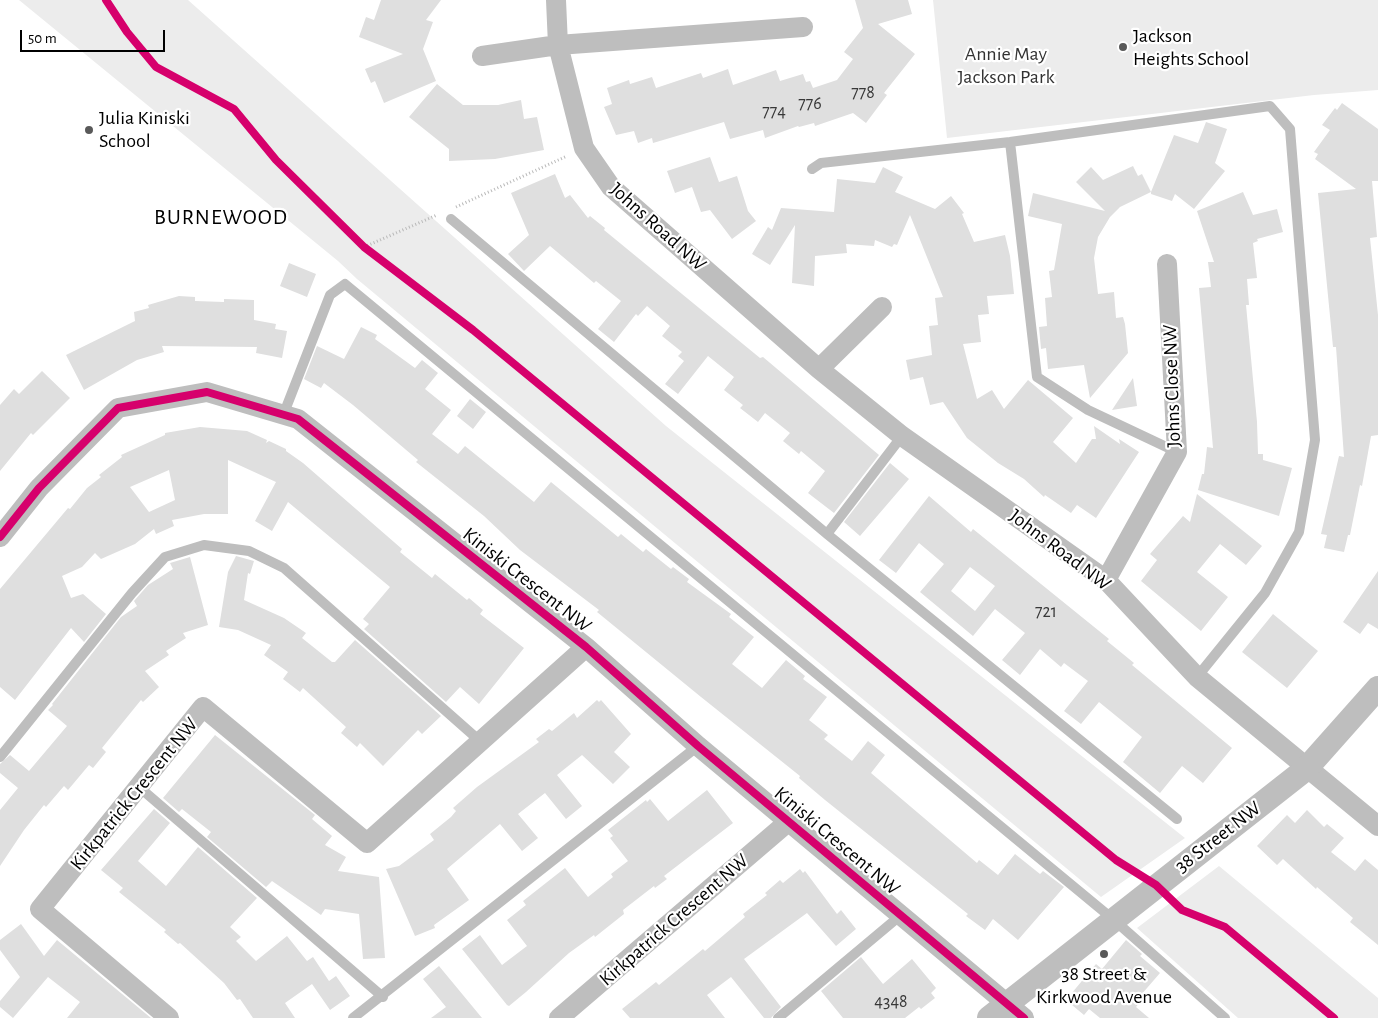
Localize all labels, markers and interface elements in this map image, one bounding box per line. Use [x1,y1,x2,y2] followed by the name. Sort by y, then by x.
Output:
[22,20,168,52] scale bar
[1133,24,1249,71] place label: Jackson Heights School
[28,31,57,46] text: 50 m
[1117,41,1129,53] marker: Jackson Heights School
[958,42,1054,89] park label: Annie May Jackson Park
[851,82,875,104] house number: 778
[798,93,822,115] house number: 776
[762,101,786,123] house number: 774
[99,106,190,153] place label: Julia Kiniski School
[83,124,95,136] marker: Julia Kiniski School
[605,178,711,276] street label: Johns Road NW
[153,204,289,230] district label: BURNEWOOD
[1158,324,1186,448] street label: Johns Close NW
[1004,504,1116,596] street label: Johns Road NW
[458,522,596,638] street label: Kiniski Crescent NW
[1035,601,1057,623] house number: 721
[65,713,203,875] street label: Kirkpatrick Crescent NW
[769,781,905,901] street label: Kiniski Crescent NW
[1170,796,1266,878] street label: 38 Street NW
[595,849,753,991] street label: Kirkpatrick Crescent NW
[1098,948,1110,960] marker: 38 Street & Kirkwood Avenue
[1036,962,1172,1009] place label: 38 Street & Kirkwood Avenue
[874,991,908,1013] house number: 4348

